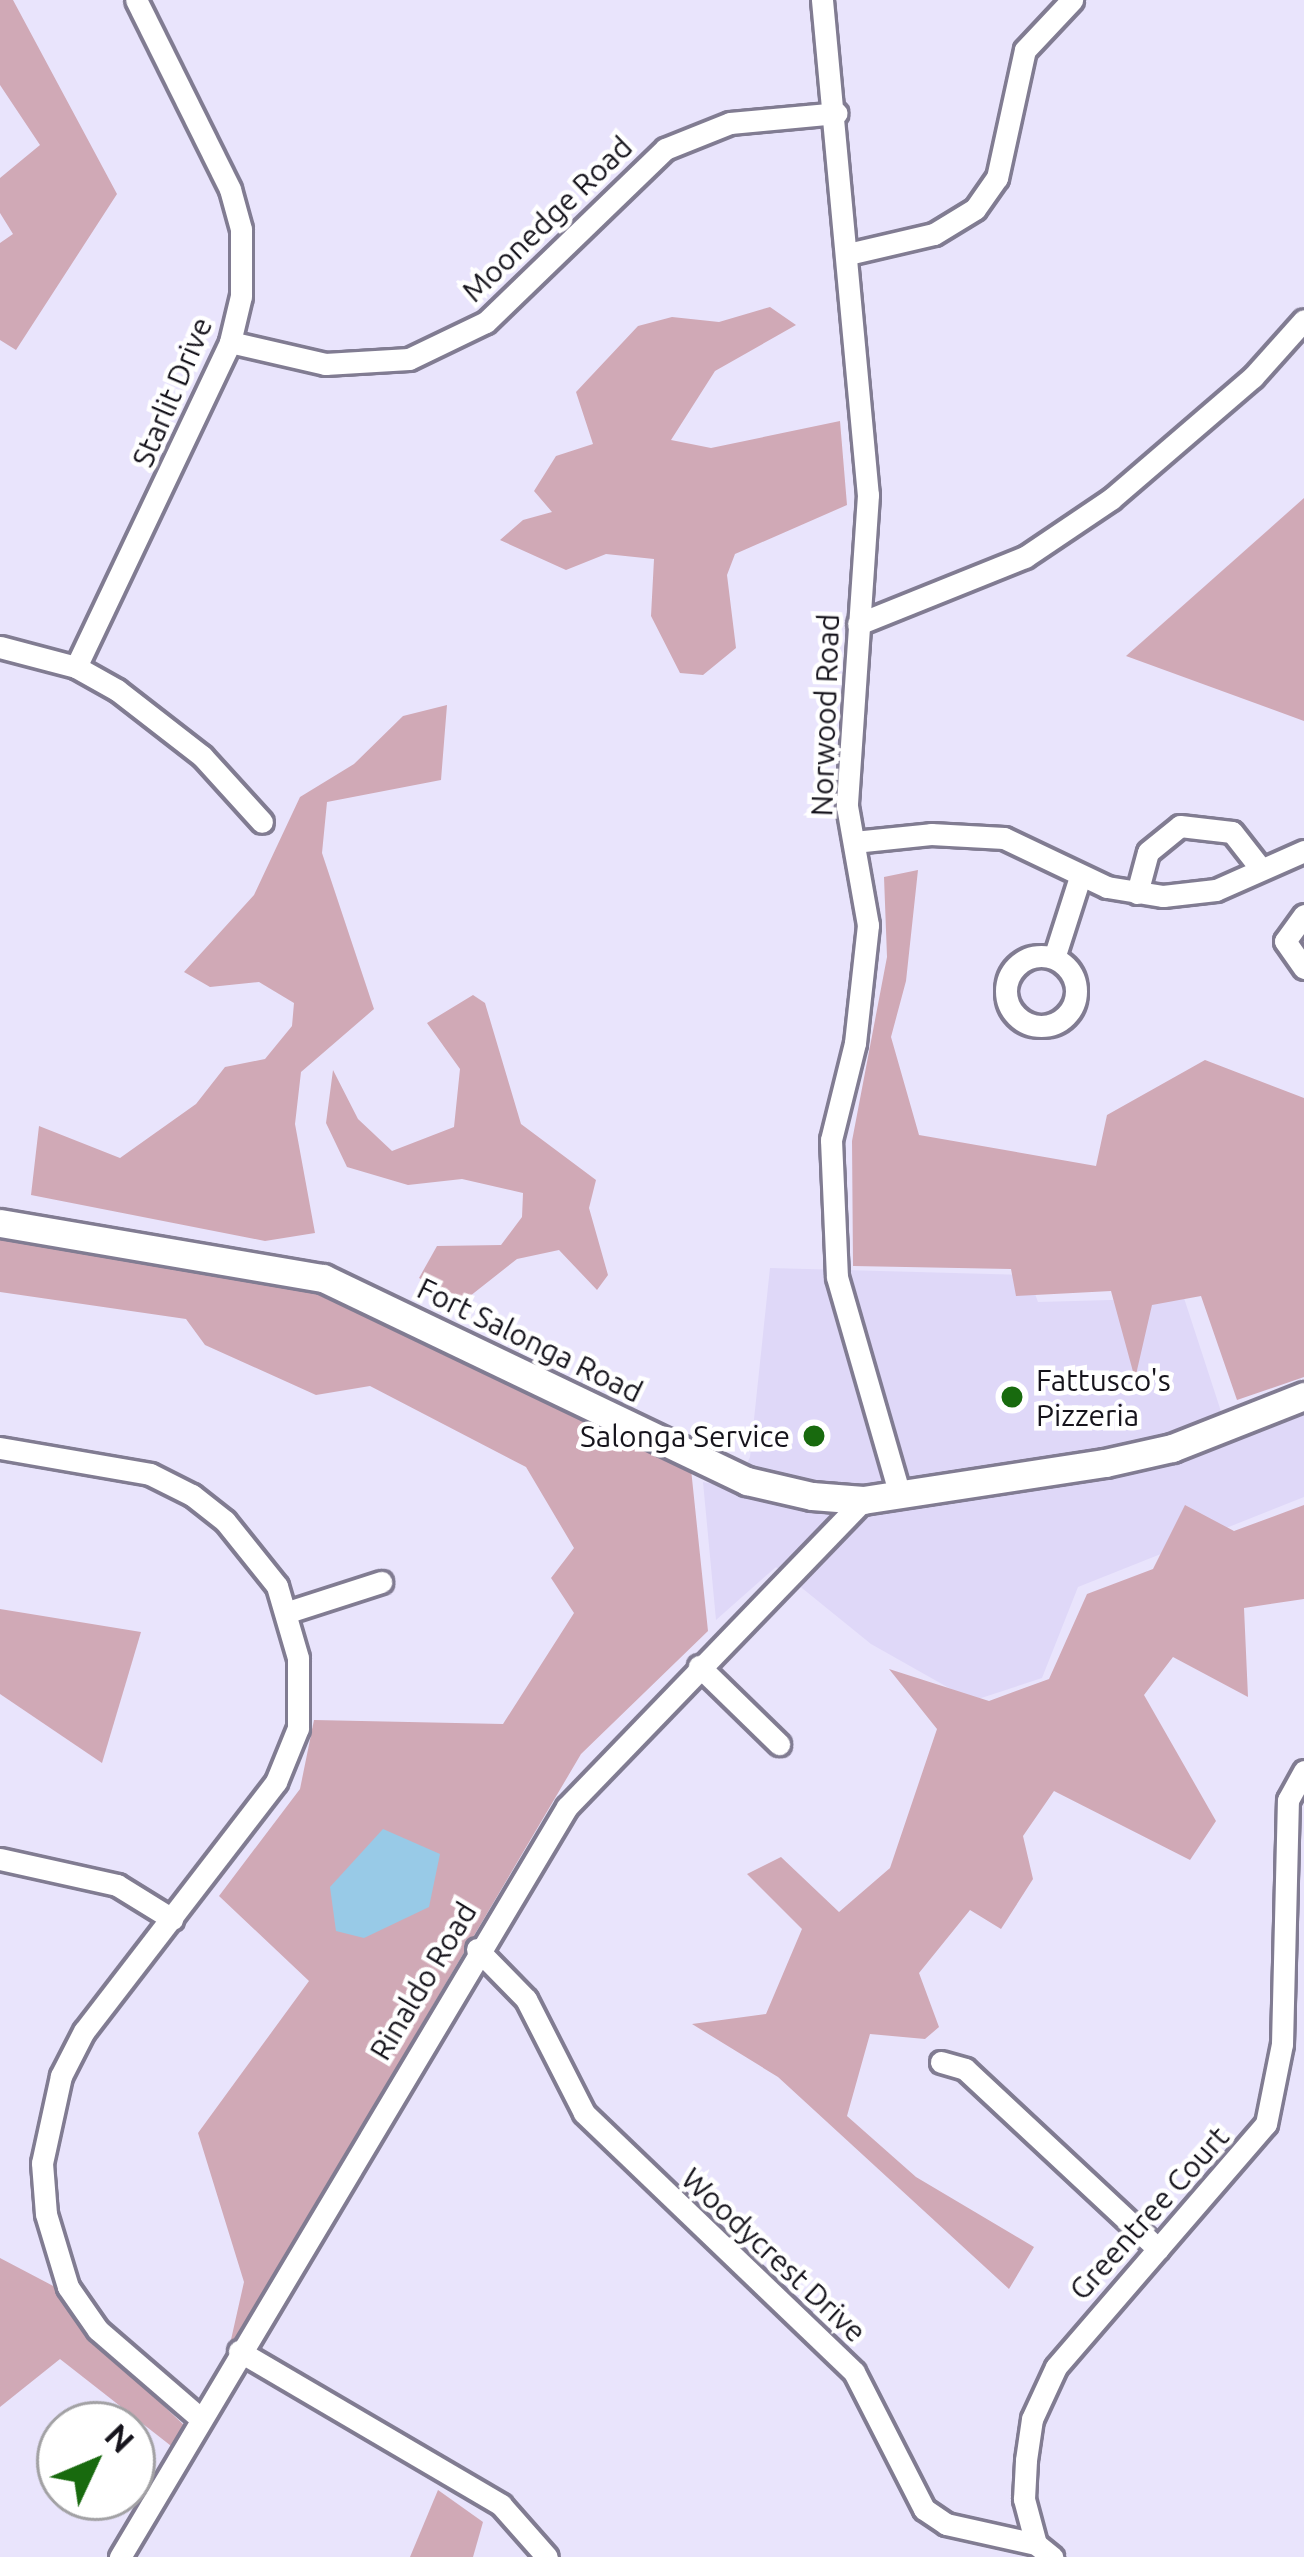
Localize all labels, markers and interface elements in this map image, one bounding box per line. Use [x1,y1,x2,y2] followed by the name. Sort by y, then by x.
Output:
[455,129,639,309] street label: Moonedge Road
[124,312,220,472] street label: Starlit Drive
[803,613,847,817] street label: Norwood Road
[412,1270,648,1410] street label: Fort Salonga Road
[1036,1362,1171,1432] place label: Fattusco's Pizzeria
[999,1384,1025,1410] marker: Fattusco's Pizzeria
[580,1418,790,1454] place label: Salonga Service
[801,1423,827,1449] marker: Salonga Service
[362,1896,484,2066] street label: Rinaldo Road
[1062,2119,1236,2307] street label: Greentree Court
[674,2160,874,2350] street label: Woodycrest Drive
[36,2401,156,2521] north arrow
[98,2416,142,2459] text: N

